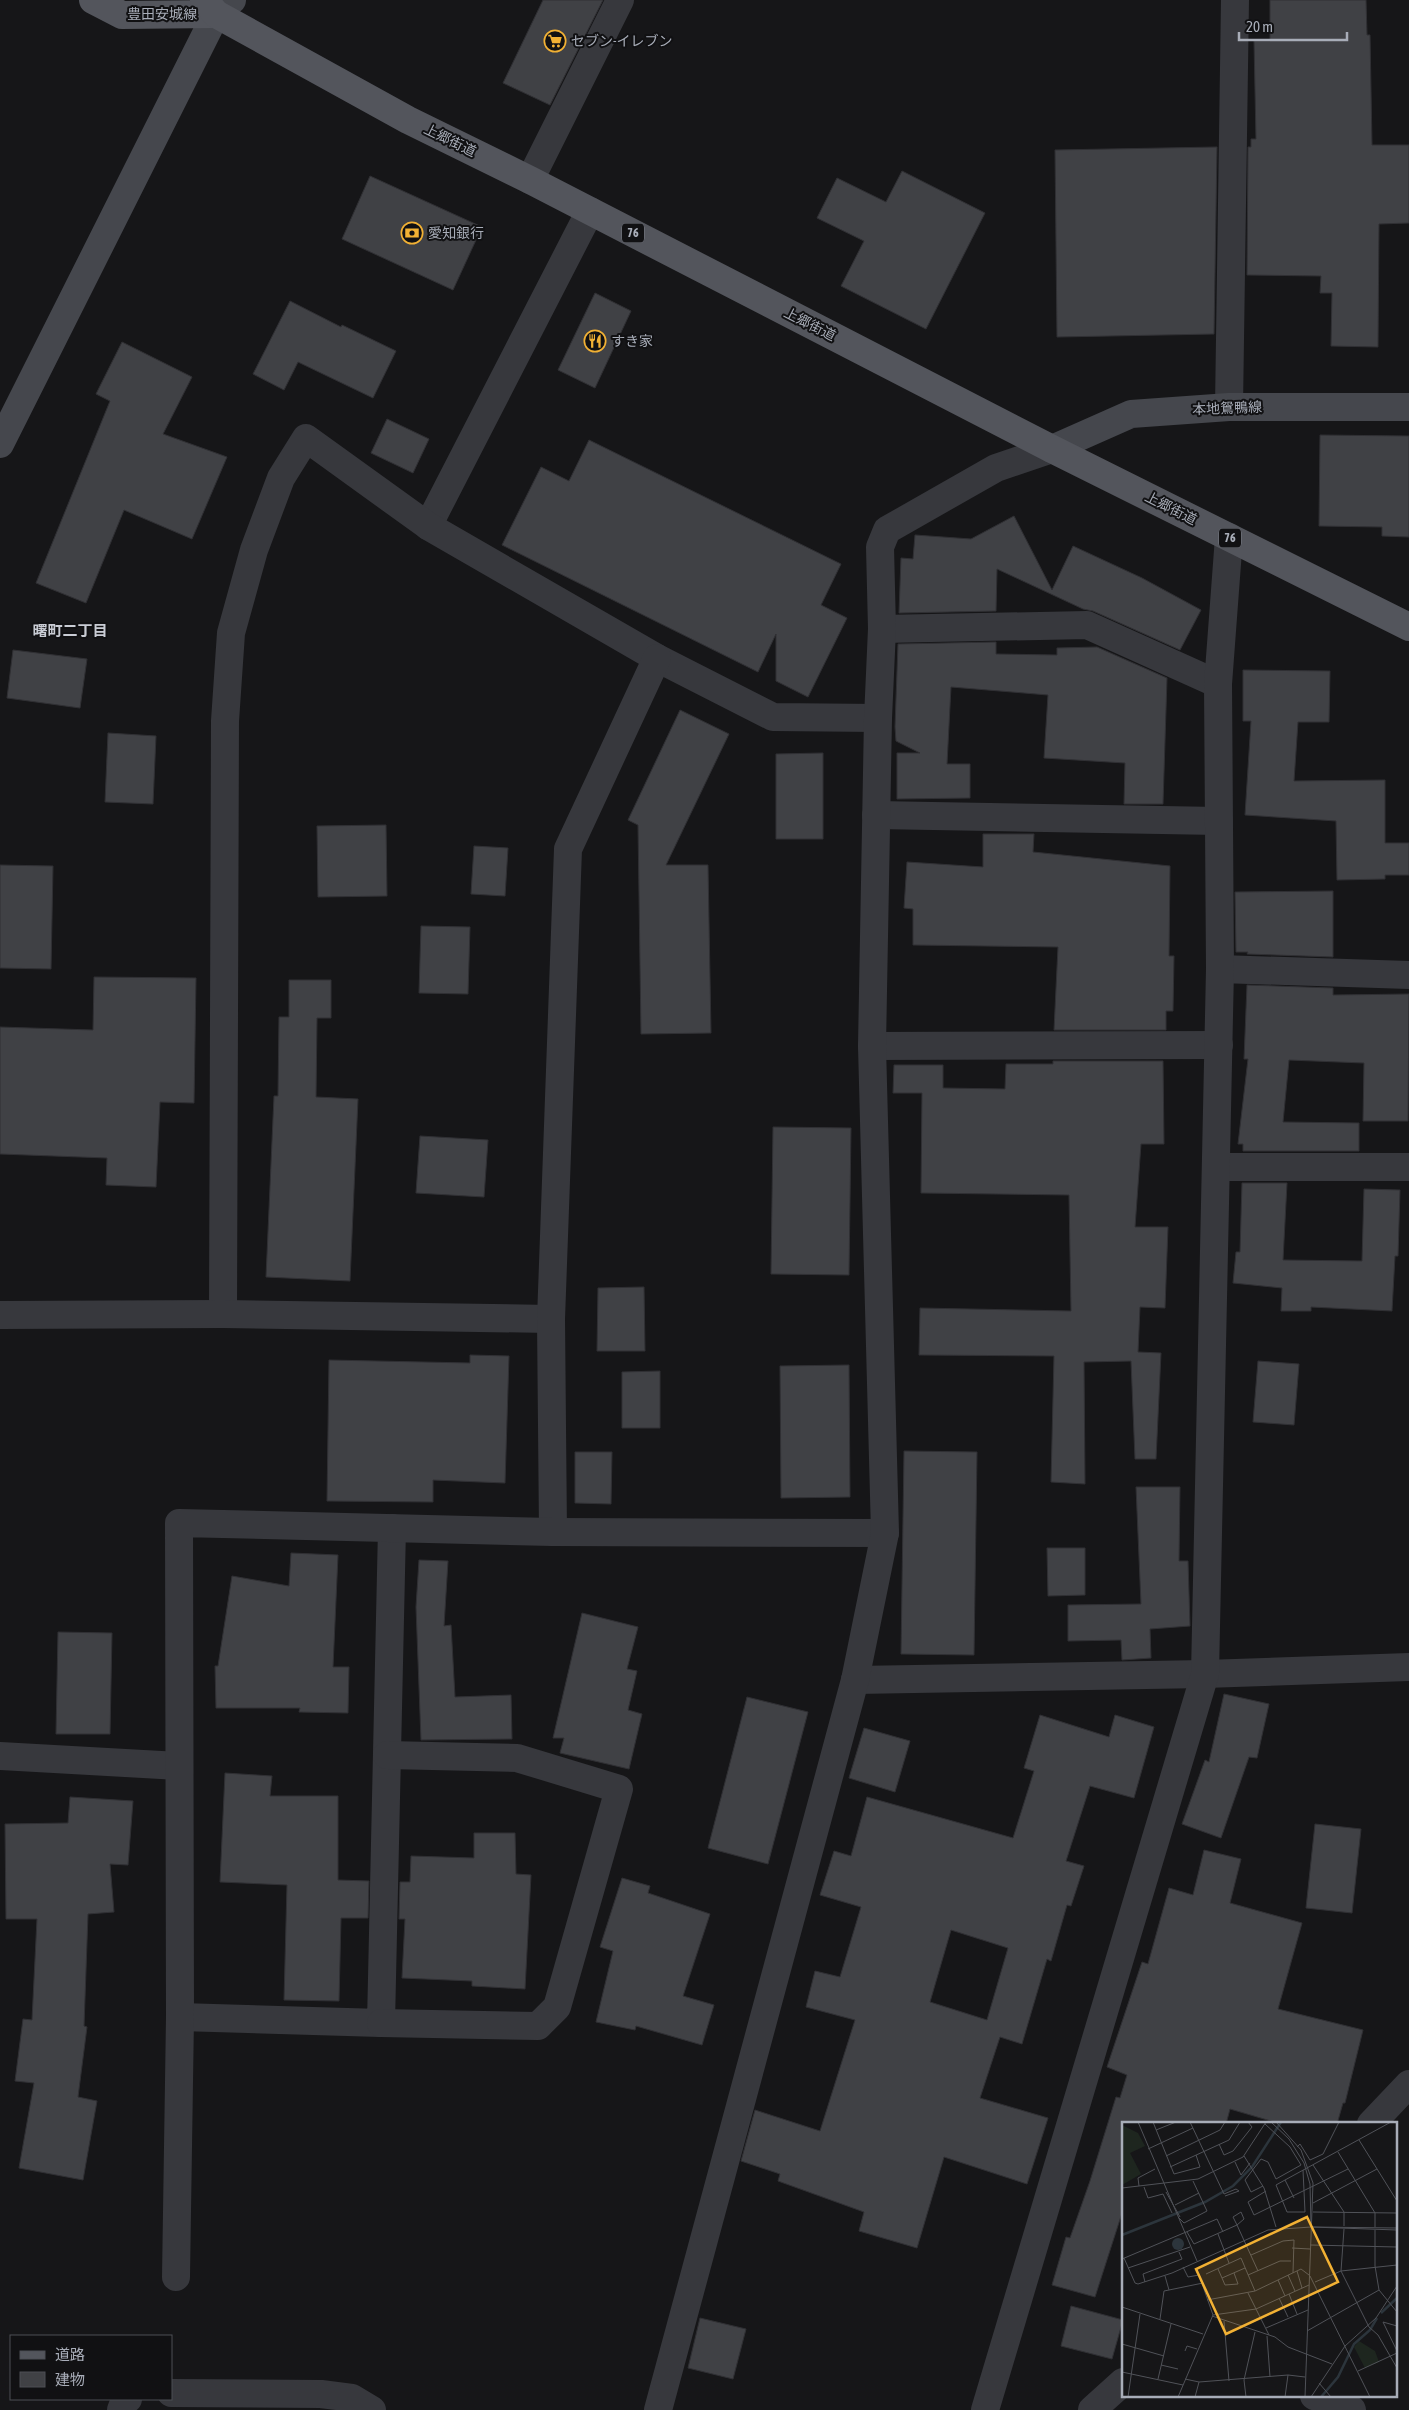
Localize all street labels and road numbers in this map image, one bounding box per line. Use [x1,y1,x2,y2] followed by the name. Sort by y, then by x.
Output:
[127,6,197,22] street label: 豊田安城線
[421,121,479,159] street label: 上郷街道
[622,224,644,242] road number: 76
[781,304,839,344] street label: 上郷街道
[1192,399,1262,417] street label: 本地鴛鴨線
[1142,488,1200,528] street label: 上郷街道
[1219,528,1241,548] road number: 76

